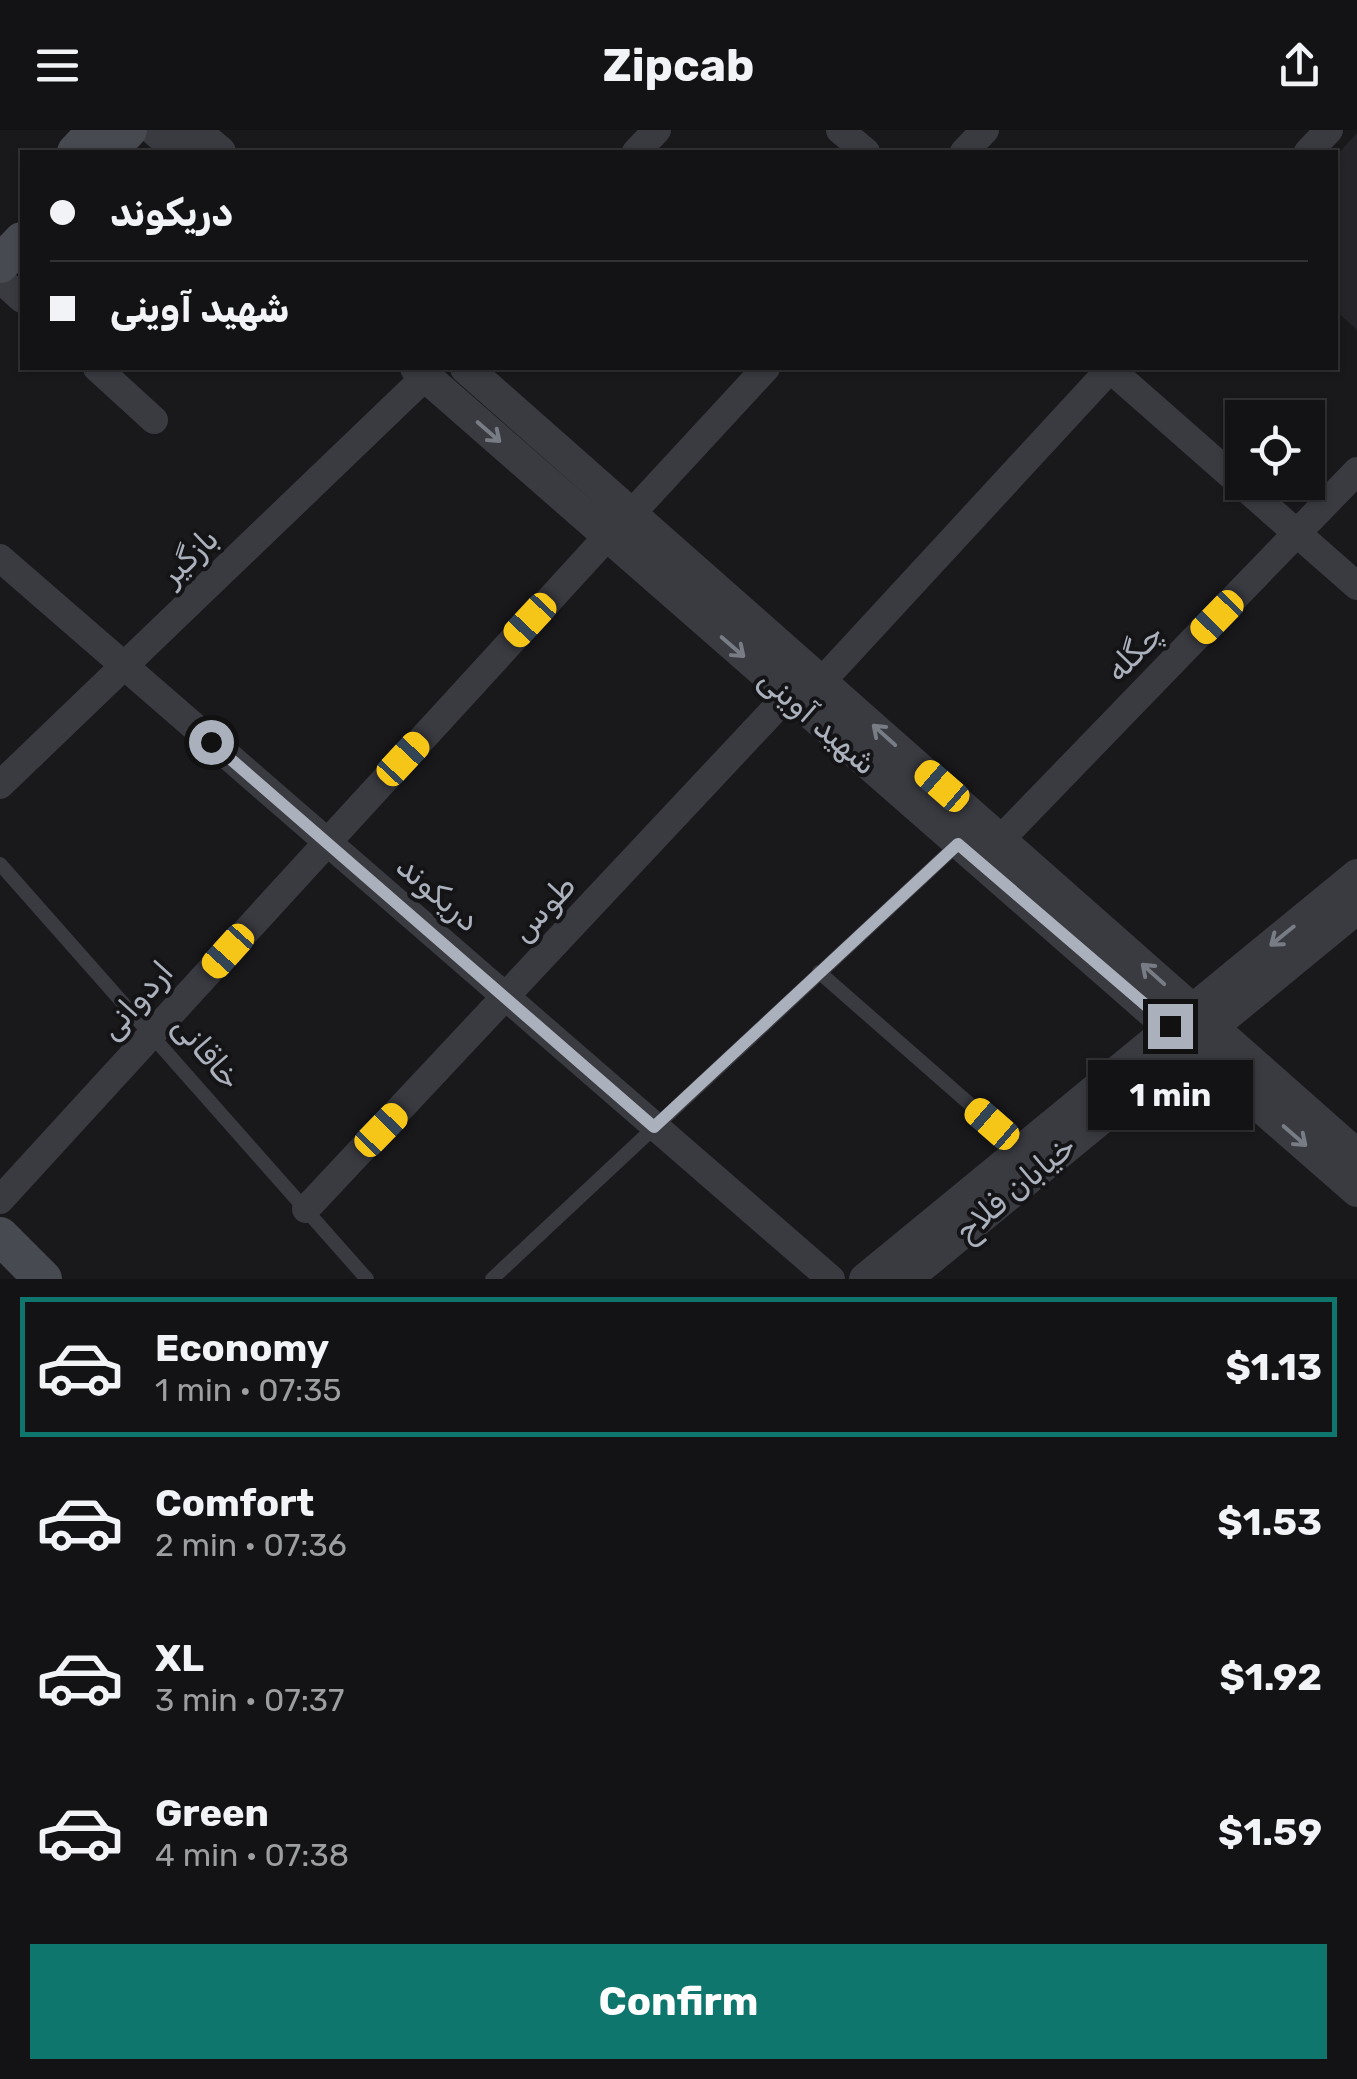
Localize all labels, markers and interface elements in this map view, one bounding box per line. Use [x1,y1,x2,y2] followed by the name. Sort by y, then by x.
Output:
[30,38,85,93] icon: menu
[1272,38,1327,93] icon: share
[602,39,755,92] text: Zipcab
[110,190,233,236] text: دریکوند
[110,286,289,332] text: شهید آوینی
[1225,400,1325,500] map controls
[1225,400,1325,500] button: locate
[476,421,501,444] one-way arrow
[151,519,226,594] street label: بازگیر
[1185,585,1249,649] car
[499,588,561,652] car
[1097,615,1171,689] street label: چگله
[719,635,745,658] one-way arrow
[751,659,885,783] street label: شهید آوینی
[189,720,234,765] route start
[872,723,897,746] one-way arrow
[372,727,434,791] car
[910,755,974,817] car
[389,847,487,939] street label: دریکوند
[503,867,583,949] street label: طوس
[197,919,259,983] car
[1269,925,1295,947] one-way arrow
[91,953,181,1047] street label: اردوانی
[1141,963,1166,986] one-way arrow
[1148,1004,1193,1049] route end
[164,1007,250,1097] street label: خاقانی
[1088,1061,1252,1131] callout: 1 min
[1130,1076,1211,1114] text: 1 min
[960,1093,1024,1155] car
[349,1098,413,1162] car
[1281,1125,1307,1147] one-way arrow
[947,1127,1085,1252] street label: خیابان فلاح
[35,1322,125,1412] icon: car
[155,1325,329,1371] text: Economy
[1225,1344,1322,1390] text: $1.13
[155,1371,342,1409] text: 1 min · 07:35
[35,1477,125,1567] icon: car
[155,1480,314,1526] text: Comfort
[1217,1499,1322,1545] text: $1.53
[155,1526,347,1564] text: 2 min · 07:36
[35,1632,125,1722] icon: car
[155,1635,204,1681] text: XL
[1219,1654,1322,1700] text: $1.92
[155,1681,344,1719] text: 3 min · 07:37
[35,1787,125,1877] icon: car
[155,1790,269,1836] text: Green
[1218,1809,1322,1855] text: $1.59
[155,1836,349,1874] text: 4 min · 07:38
[30,1944,1327,2059] button: Confirm

